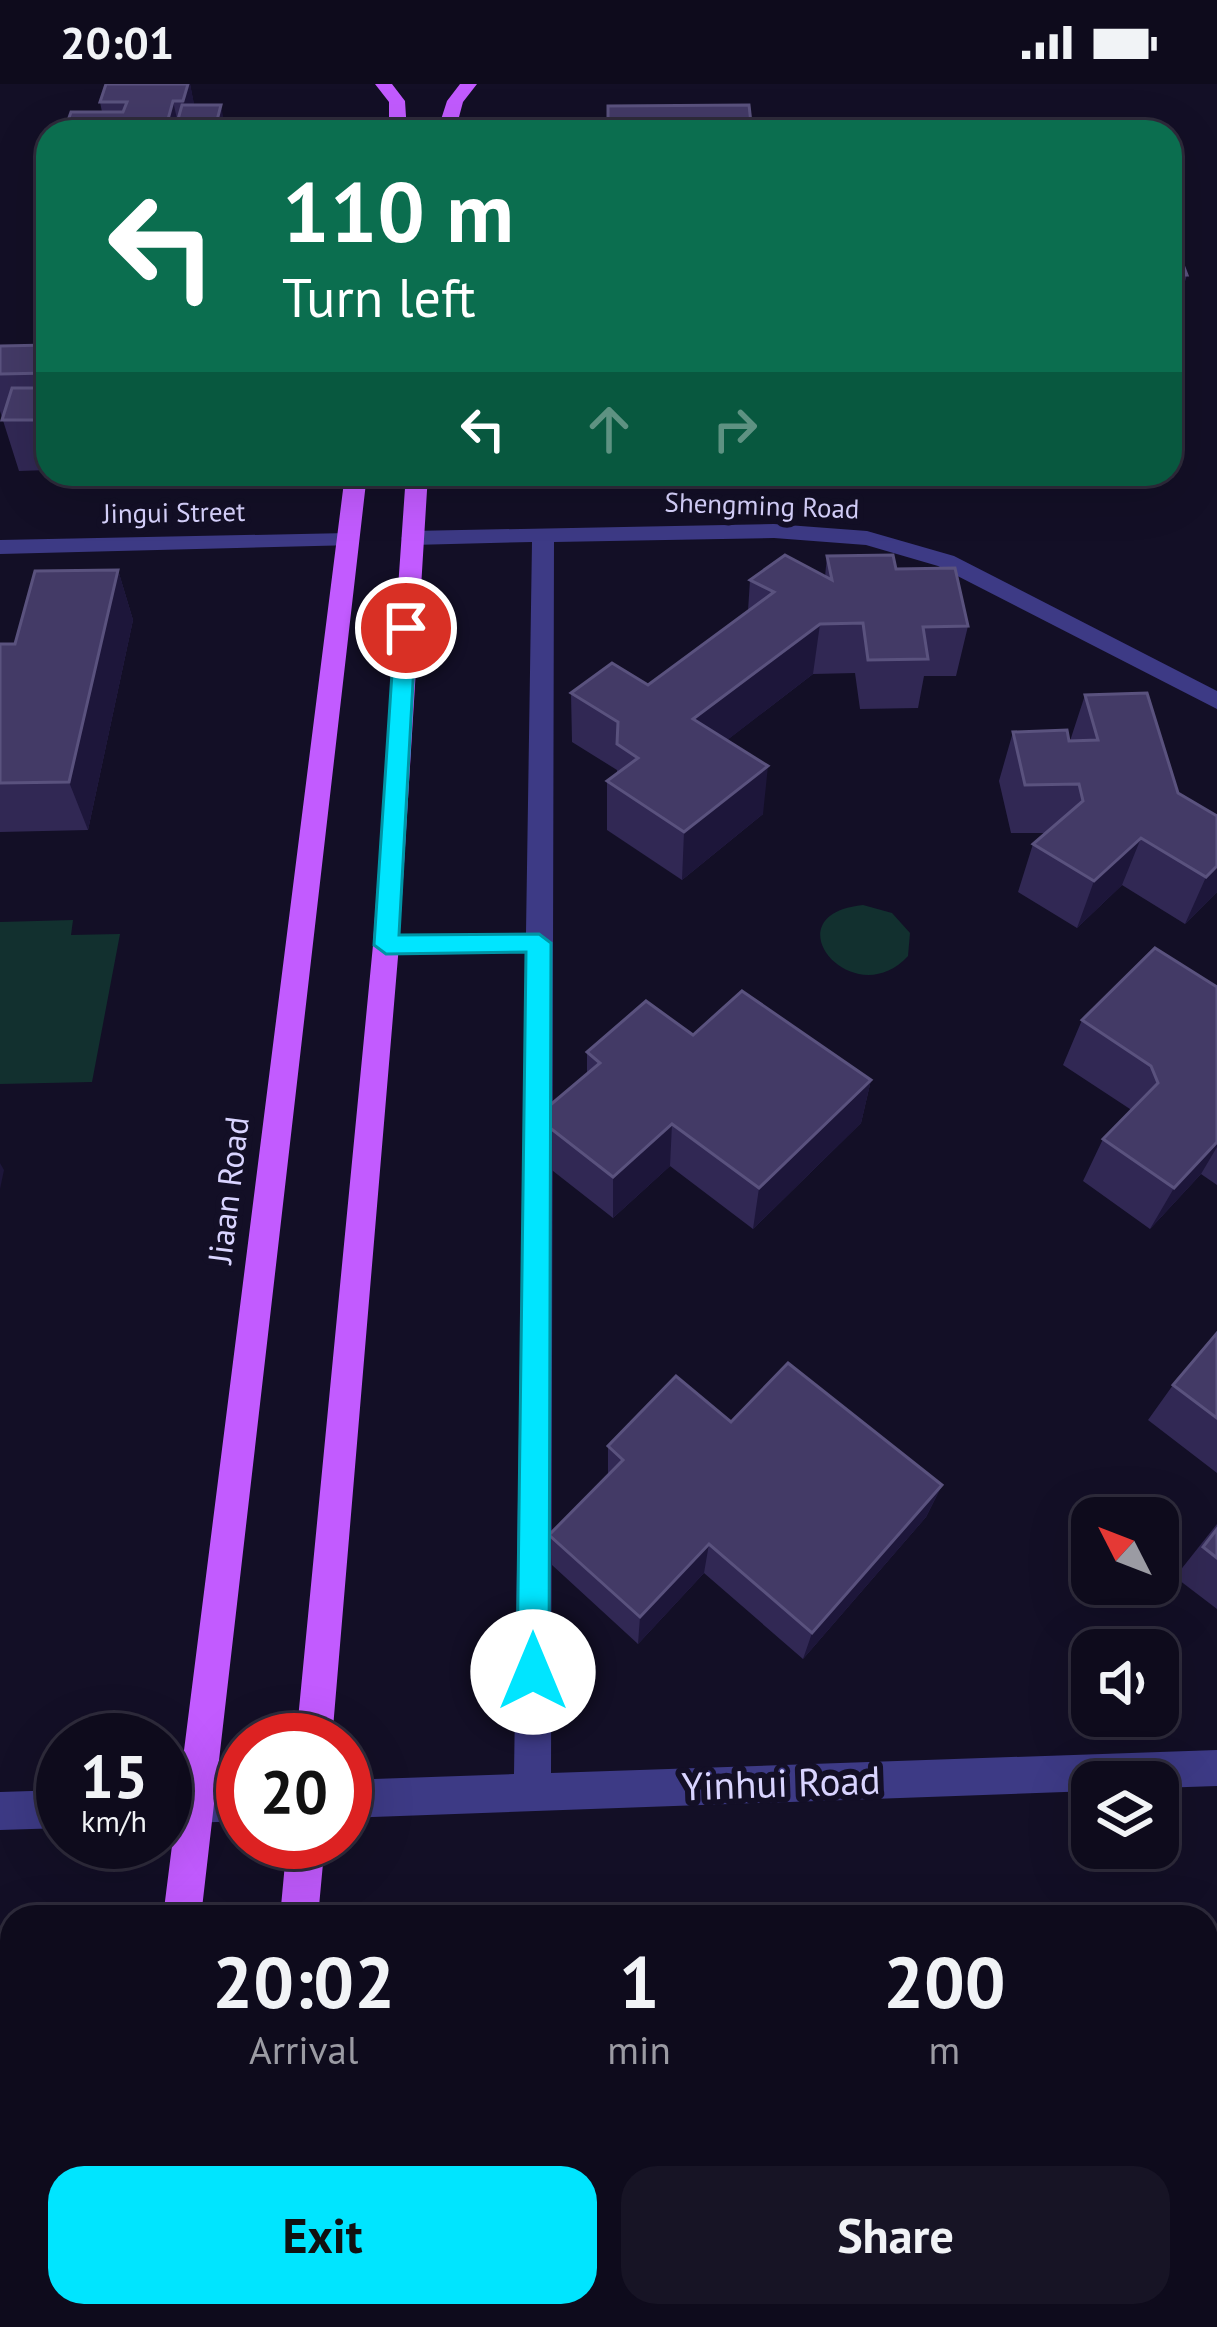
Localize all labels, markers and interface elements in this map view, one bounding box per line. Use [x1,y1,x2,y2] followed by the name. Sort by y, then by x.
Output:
[60,13,174,71] text: 20:01
[282,156,514,265] text: 110 m
[84,168,240,324] icon: left
[282,262,476,332] text: Turn left
[450,396,516,462] icon: left
[576,396,642,462] icon: ahead
[702,396,768,462] icon: right
[664,485,860,525] street label: Shengming Road
[102,494,245,530] street label: Jingui Street
[355,577,457,679] pin
[373,595,439,661] icon: arrive
[197,1114,258,1268] street label: Jiaan Road
[1071,1497,1179,1605] north arrow
[1071,1497,1179,1869] map controls
[470,1609,596,1735] position arrow
[1071,1629,1179,1737] button: sound
[216,1713,372,1869] speed limit sign: 20
[80,1737,148,1815] text: 15
[680,1754,881,1811] street label: Yinhui Road
[1071,1761,1179,1869] button: layers
[81,1801,147,1840] text: km/h
[212,1935,395,2028] text: 20:02
[619,1935,660,2028] text: 1
[883,1935,1006,2028] text: 200
[249,2024,358,2075] text: Arrival
[607,2024,671,2075] text: min
[929,2024,960,2075] text: m
[48,2166,597,2304] button: Exit
[621,2166,1170,2304] button: Share

